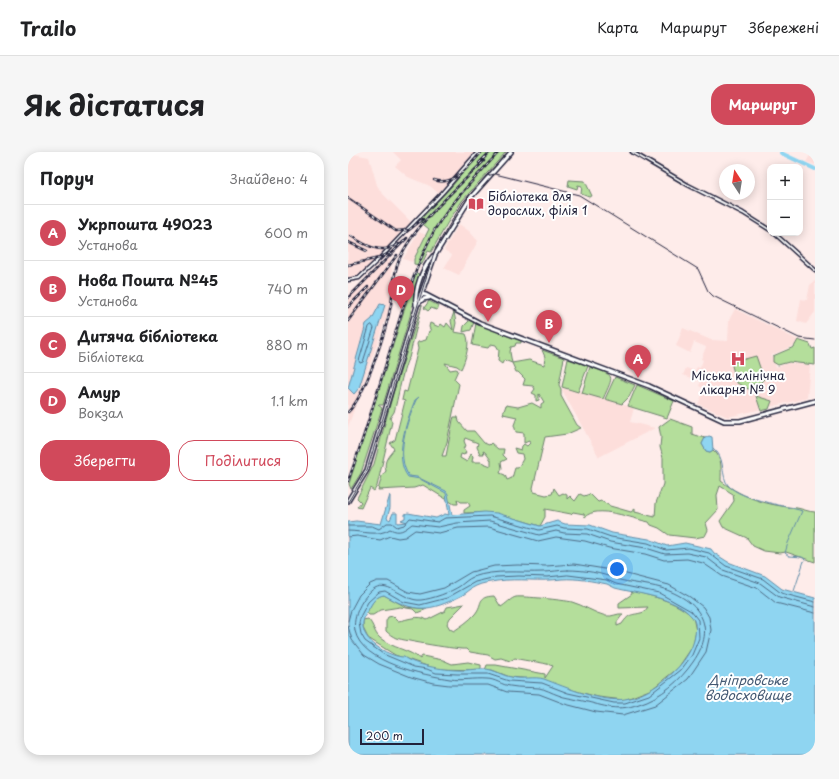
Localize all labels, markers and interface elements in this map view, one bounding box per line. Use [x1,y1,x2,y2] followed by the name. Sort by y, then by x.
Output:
[20,14,76,42] text: Trailo
[597,17,638,38] text: Карта
[660,17,727,38] text: Маршрут
[749,17,819,38] text: Збережені
[24,83,205,126] text: Як дістатися
[711,84,815,125] button: Маршрут
[719,164,755,200] north arrow
[767,164,803,236] map controls
[767,164,803,200] button: +
[40,165,94,191] text: Поруч
[230,169,308,188] text: Знайдено: 4
[488,187,587,219] place label: Бiблiотека для дорослих, фiлiя 1
[467,195,485,213] library icon: Бiблiотека для дорослих, фiлiя 1
[767,200,803,236] button: −
[78,212,213,235] text: Укрпошта 49023
[48,223,58,242] text: A
[264,223,308,242] text: 600 m
[78,235,138,254] text: Установа
[78,268,218,291] text: Нова Пошта №45
[388,276,414,309] pin: D
[49,279,57,298] text: B
[267,279,308,298] text: 740 m
[475,289,501,322] pin: C
[78,291,138,310] text: Установа
[536,310,562,343] pin: B
[78,324,218,347] text: Дитяча бібліотека
[48,335,58,354] text: C
[266,335,308,354] text: 880 m
[625,345,651,378] pin: A
[78,347,144,366] text: Бібліотека
[729,350,747,368] hospital icon: Міська клінічна лікарня № 9
[691,366,785,398] place label: Міська клінічна лікарня № 9
[78,380,121,403] text: Амур
[48,391,58,410] text: D
[271,391,308,410] text: 1.1 km
[78,403,123,422] text: Вокзал
[40,440,170,481] button: Зберегти
[178,440,308,481] button: Поділитися
[607,559,627,579] your location
[705,670,792,704] water label: Дніпровське водосховище
[360,727,424,746] scale bar
[366,727,403,744] text: 200 m

